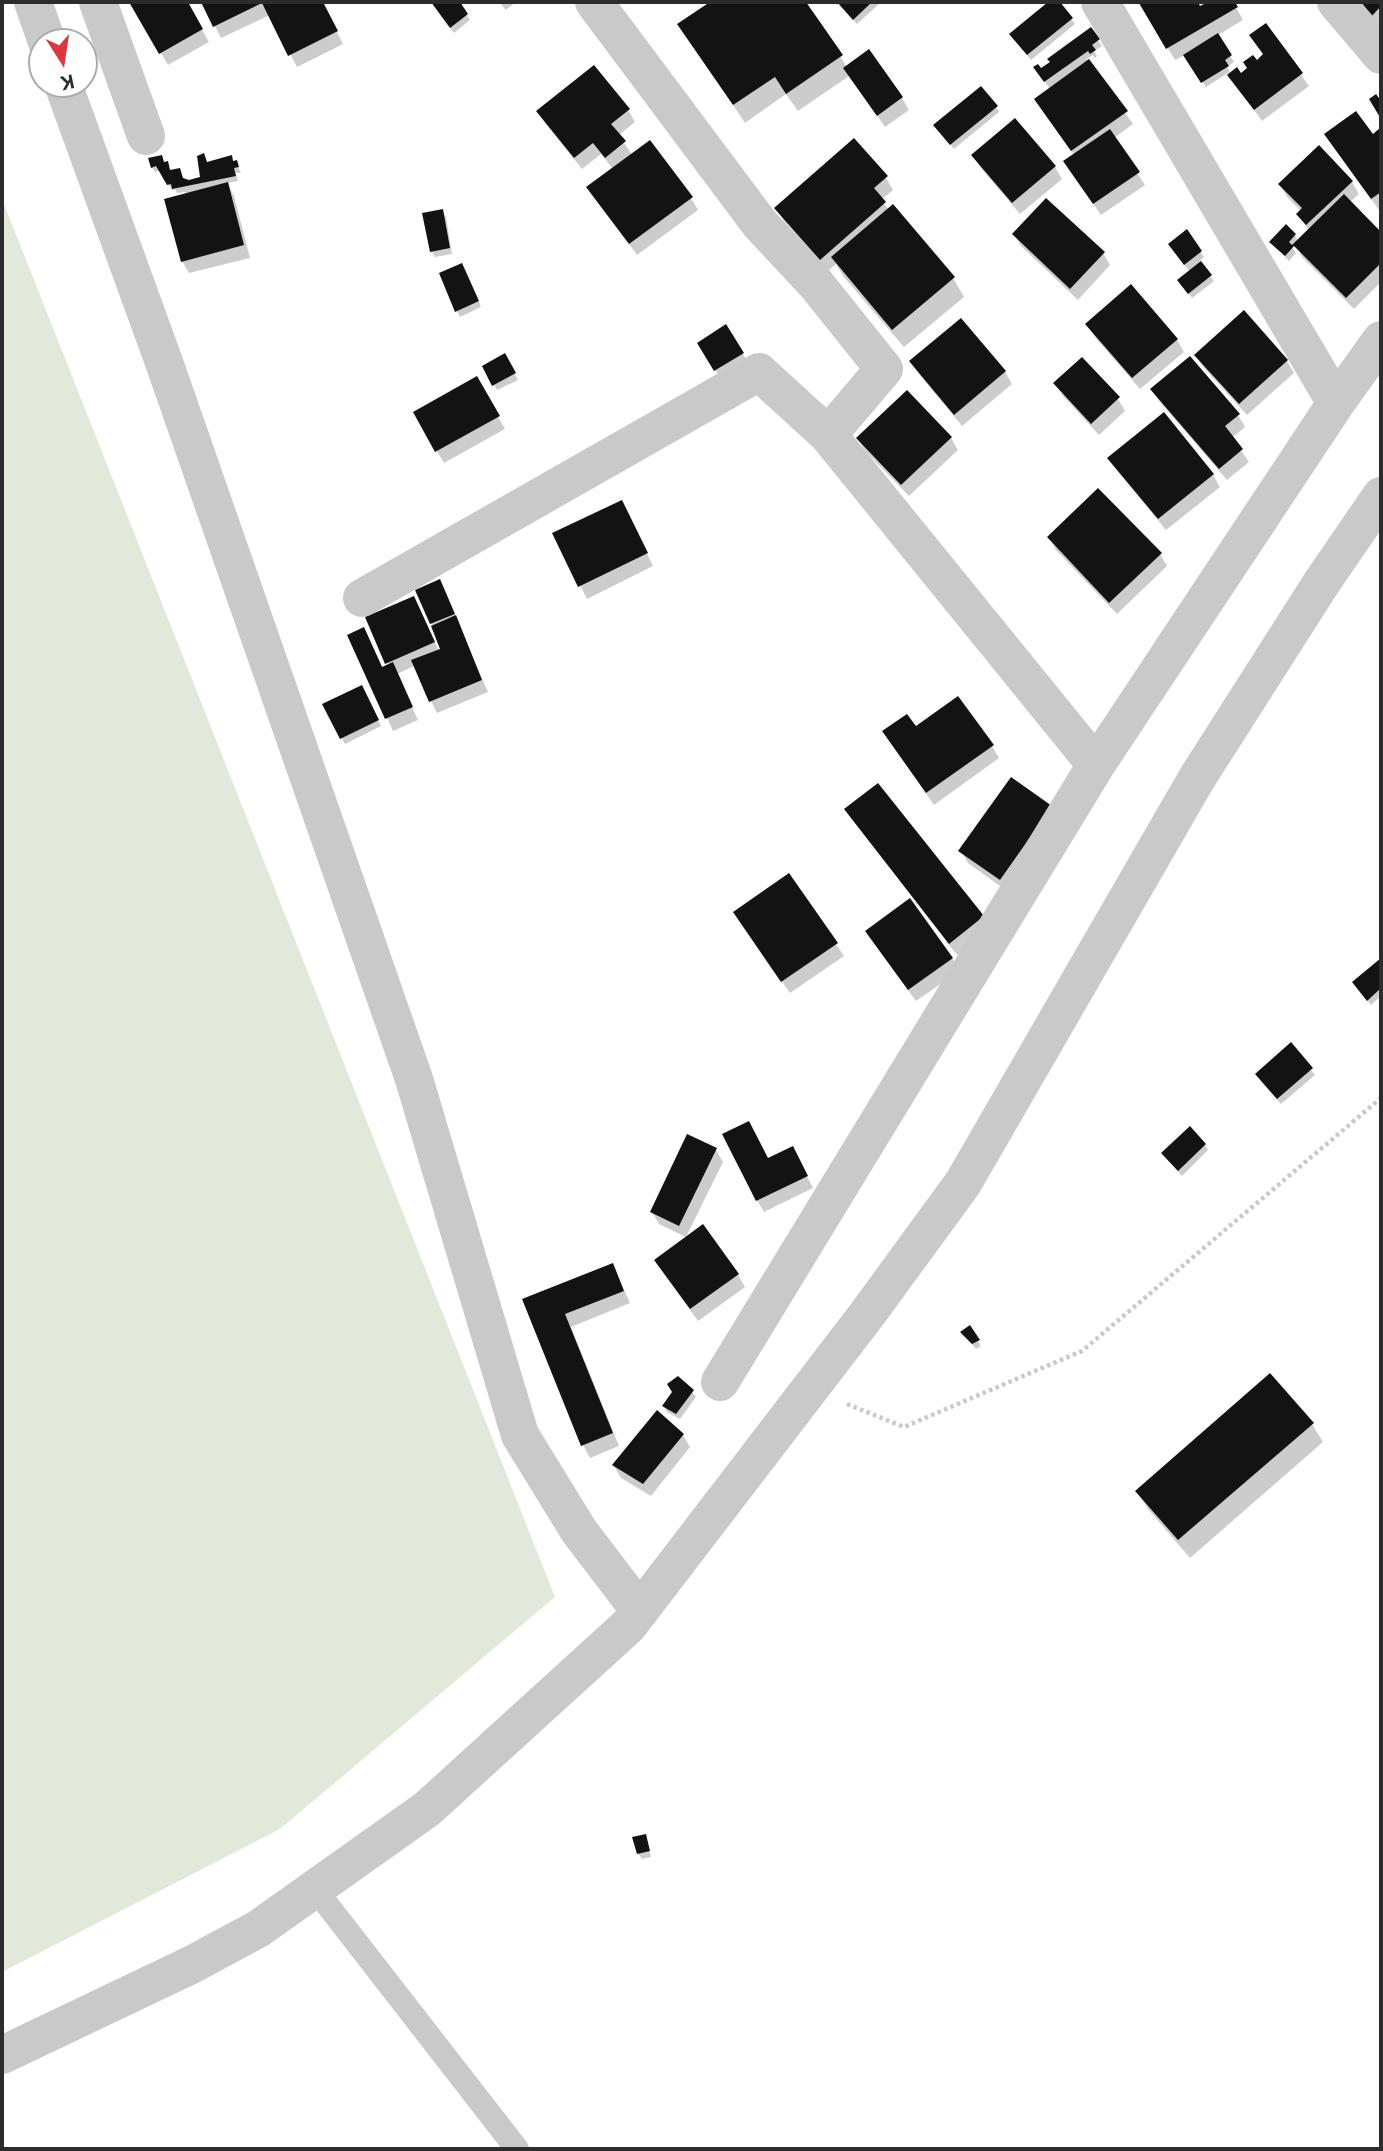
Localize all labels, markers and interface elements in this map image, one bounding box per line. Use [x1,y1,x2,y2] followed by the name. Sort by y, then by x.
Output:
[28,28,98,98] north arrow
[58,69,76,95] text: K

